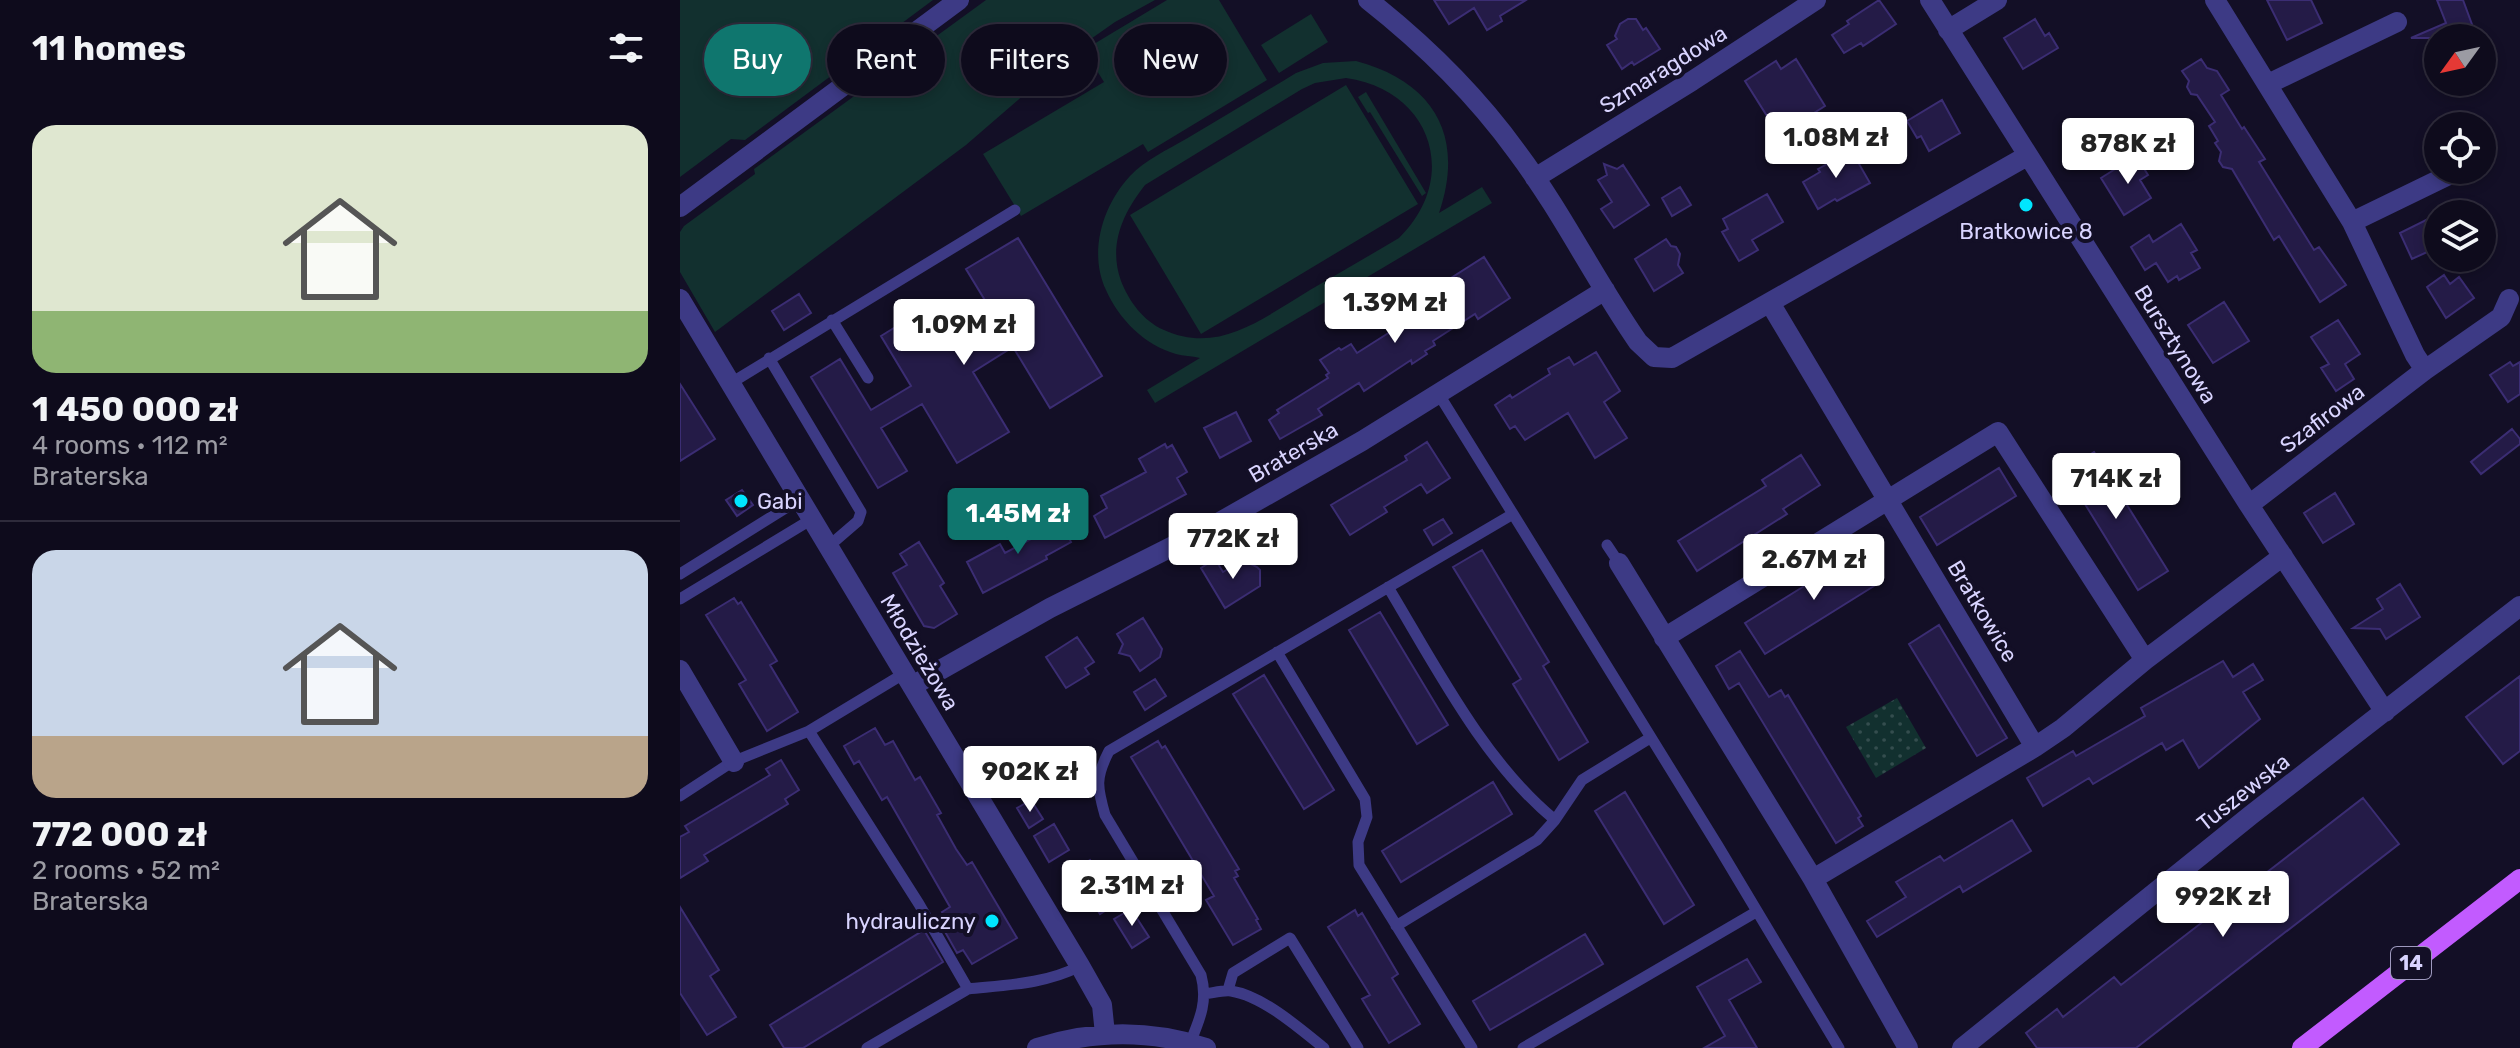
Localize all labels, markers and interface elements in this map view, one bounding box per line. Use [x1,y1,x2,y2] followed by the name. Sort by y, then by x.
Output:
[1595,20,1732,119] street label: Szmaragdowa
[704,24,811,96] chip: Buy
[827,24,945,96] chip: Rent
[961,24,1098,96] chip: Filters
[1114,24,1227,96] chip: New
[2424,24,2496,96] north arrow
[2424,24,2496,272] map controls
[604,26,648,70] icon: filters
[32,28,186,69] text: 11 homes
[1753,112,1919,180] pin: 1.08M zł
[2424,112,2496,184] button: locate
[2054,118,2202,186] pin: 878K zł
[1783,122,1889,153] text: 1.08M zł
[2080,128,2176,159] text: 878K zł
[268,177,412,321] icon: home
[2017,196,2035,214] marker: Bratkowice 8
[2424,200,2496,272] button: layers
[1959,218,2093,245] place label: Bratkowice 8
[1312,277,1478,345] pin: 1.39M zł
[2128,280,2223,408] street label: Bursztynowa
[1343,287,1447,318] text: 1.39M zł
[881,299,1047,367] pin: 1.09M zł
[912,309,1016,340] text: 1.09M zł
[2275,378,2370,459] street label: Szafirowa
[32,389,239,430] text: 1 450 000 zł
[1244,416,1343,489] street label: Braterska
[32,430,228,461] text: 4 rooms · 112 m²
[2042,453,2190,521] pin: 714K zł
[32,461,149,492] text: Braterska
[2070,463,2162,494] text: 714K zł
[757,488,803,515] place label: Gabi
[935,488,1101,556] pin: 1.45M zł
[732,492,750,510] marker: Gabi
[965,498,1071,529] text: 1.45M zł
[1159,513,1307,581] pin: 772K zł
[1187,523,1279,554] text: 772K zł
[1731,534,1897,602] pin: 2.67M zł
[1761,544,1867,575] text: 2.67M zł
[1942,555,2024,667] street label: Bratkowice
[874,589,965,715] street label: Młodzieżowa
[268,602,412,746] icon: home
[956,746,1104,814] pin: 902K zł
[2192,748,2295,837] street label: Tuszewska
[981,756,1079,787] text: 902K zł
[32,814,207,855] text: 772 000 zł
[32,855,220,886] text: 2 rooms · 52 m²
[1049,860,1215,928] pin: 2.31M zł
[1080,870,1184,901] text: 2.31M zł
[2149,871,2297,939] pin: 992K zł
[2175,881,2271,912] text: 992K zł
[32,886,149,917] text: Braterska
[845,908,976,935] place label: hydrauliczny
[983,912,1001,930] marker: hydrauliczny
[2391,947,2431,979] road number: 14

